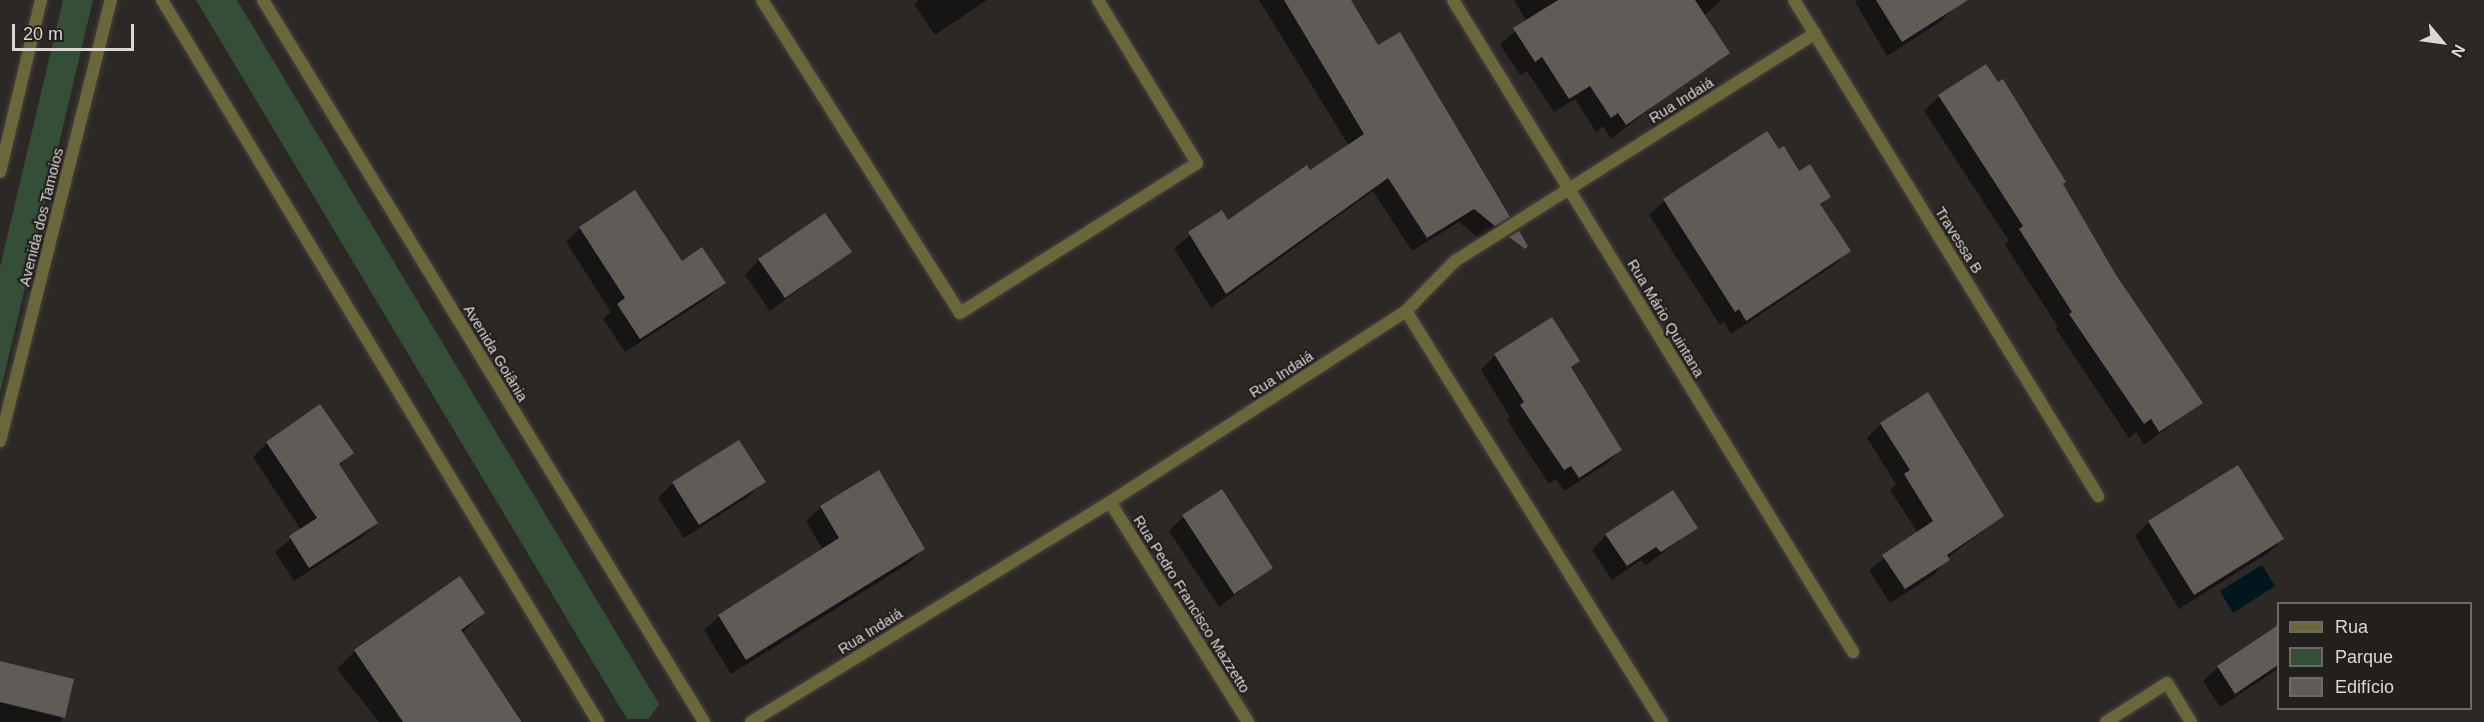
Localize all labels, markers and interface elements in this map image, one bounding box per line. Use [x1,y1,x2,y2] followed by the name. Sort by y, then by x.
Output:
[15,12,136,50] scale bar
[2412,12,2472,72] north arrow
[23,24,63,44] text: 20 m
[2448,42,2468,60] text: N
[1645,73,1717,127] street label: Rua Indaiá
[15,146,67,288] street label: Avenida dos Tamoios
[1931,203,1987,277] street label: Travessa B
[1624,256,1708,380] street label: Rua Mário Quintana
[460,301,532,405] street label: Avenida Goiânia
[1246,347,1316,401] street label: Rua Indaiá
[1130,512,1254,696] street label: Rua Pedro Francisco Mazzetto
[2277,602,2472,710] legend
[834,604,906,658] street label: Rua Indaiá
[2335,617,2368,637] text: Rua
[2335,647,2393,667] text: Parque
[2335,677,2394,697] text: Edifício

